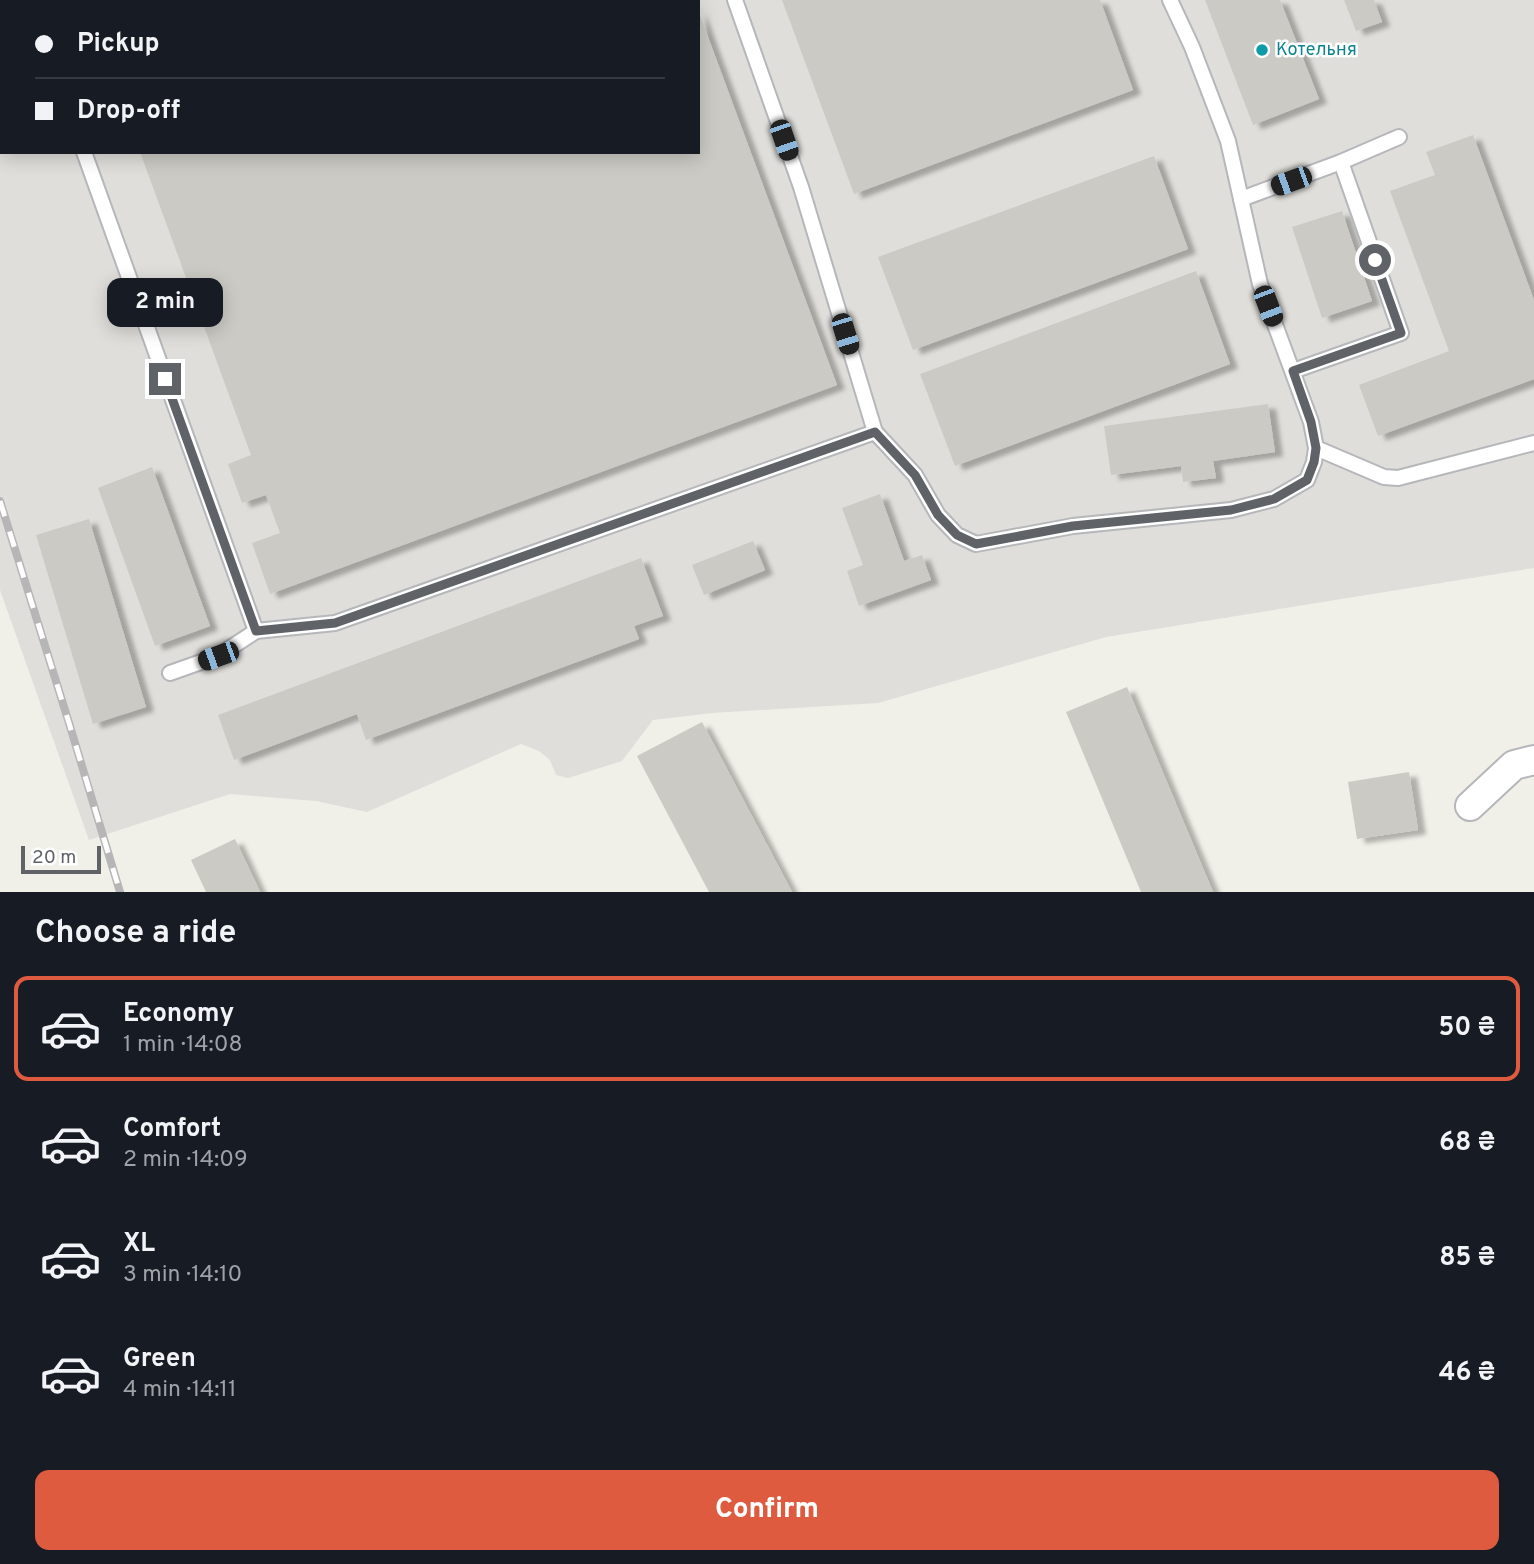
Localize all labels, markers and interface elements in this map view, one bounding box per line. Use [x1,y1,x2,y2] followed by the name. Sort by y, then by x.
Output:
[77,28,160,61] text: Pickup
[1276,39,1357,62] place label: Котельня
[1254,42,1270,58] marker: Котельня
[77,95,180,128] text: Drop-off
[768,117,801,163] car
[1268,164,1315,198] car
[1359,244,1391,276] route start
[107,278,223,326] callout: 2 min
[1251,283,1286,329] car
[135,288,195,317] text: 2 min
[829,311,862,357] car
[149,363,181,395] route end
[195,639,242,673] car
[21,843,102,875] scale bar
[32,846,76,870] text: 20 m
[35,914,236,954] text: Choose a ride
[39,997,102,1060] icon: car
[123,998,234,1031] text: Economy
[1438,1012,1495,1045] text: 50 ₴
[123,1031,242,1060] text: 1 min · 14:08
[39,1112,102,1175] icon: car
[123,1113,221,1146] text: Comfort
[1439,1127,1495,1160] text: 68 ₴
[123,1146,248,1175] text: 2 min · 14:09
[39,1227,102,1290] icon: car
[123,1228,155,1261] text: XL
[1439,1242,1495,1275] text: 85 ₴
[123,1261,242,1290] text: 3 min · 14:10
[39,1342,102,1405] icon: car
[123,1343,196,1376] text: Green
[1439,1357,1495,1390] text: 46 ₴
[123,1376,237,1405] text: 4 min · 14:11
[35,1470,1499,1550] button: Confirm

